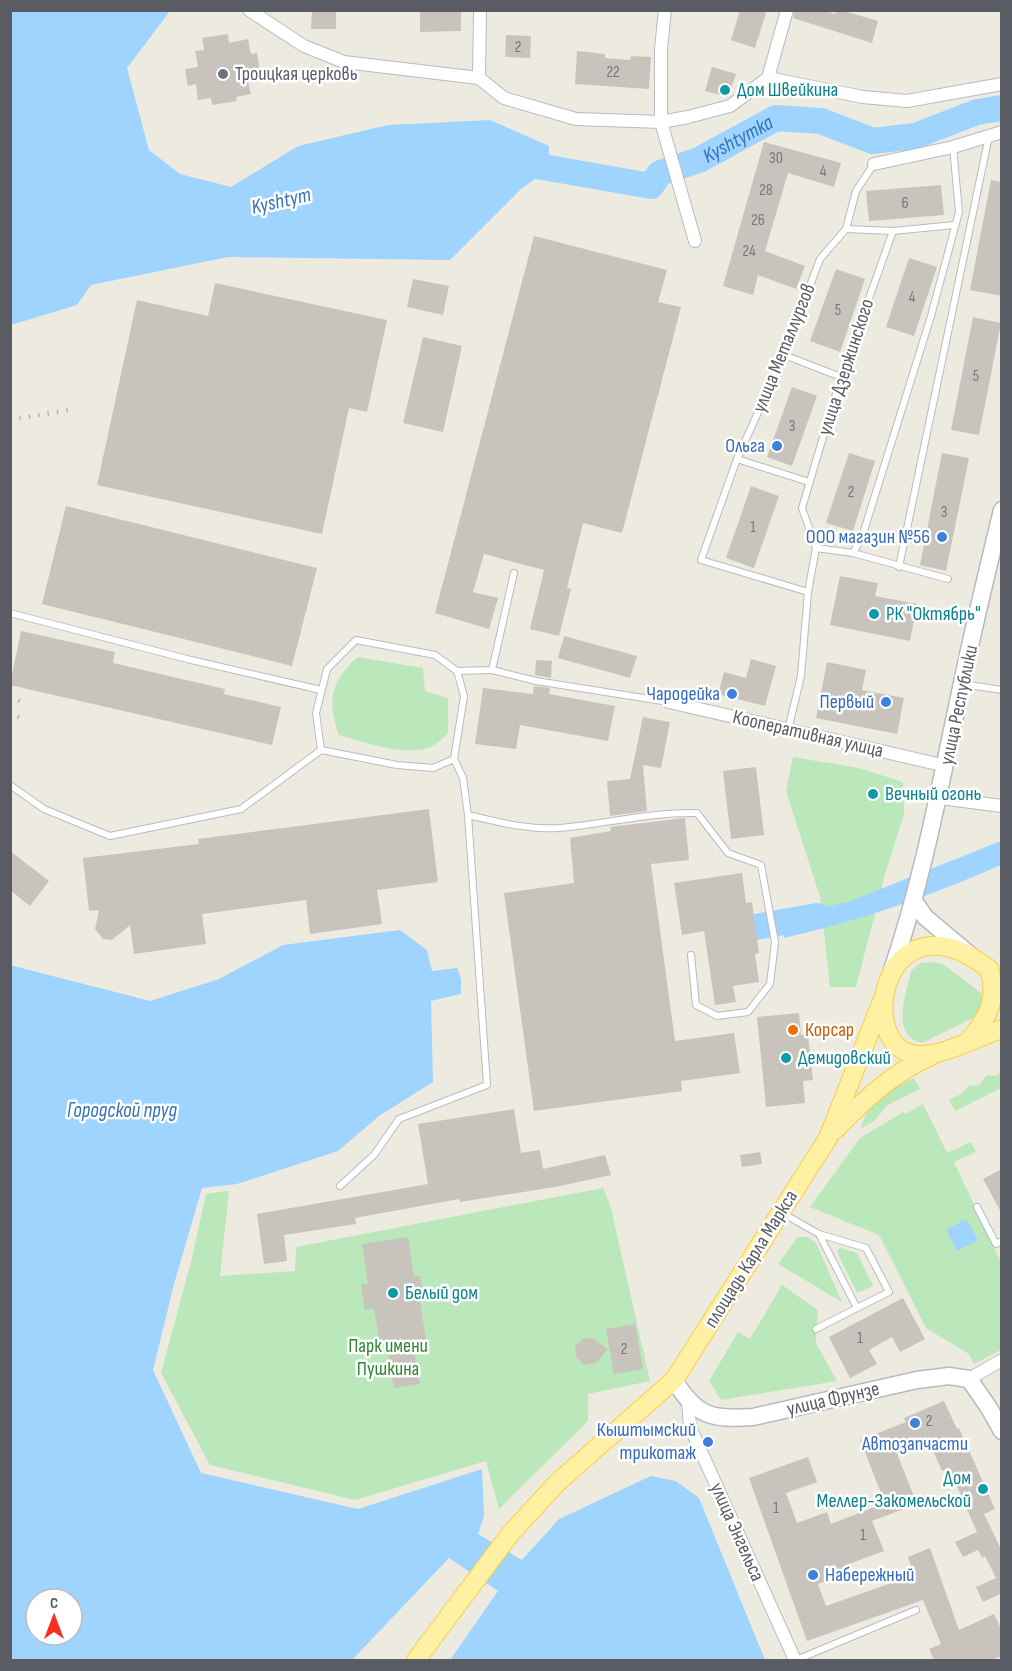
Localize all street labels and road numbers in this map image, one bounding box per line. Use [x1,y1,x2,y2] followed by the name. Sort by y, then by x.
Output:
[747,280,821,416] street label: улица Металлургов
[813,296,879,438] street label: улица Дзержинского
[935,643,983,767] street label: улица Республики
[730,705,886,763] street label: Кооперативная улица
[699,1186,803,1332] street label: площадь Карла Маркса
[784,1377,882,1421] street label: улица Фрунзе
[705,1479,769,1585] street label: улица Энгельса

